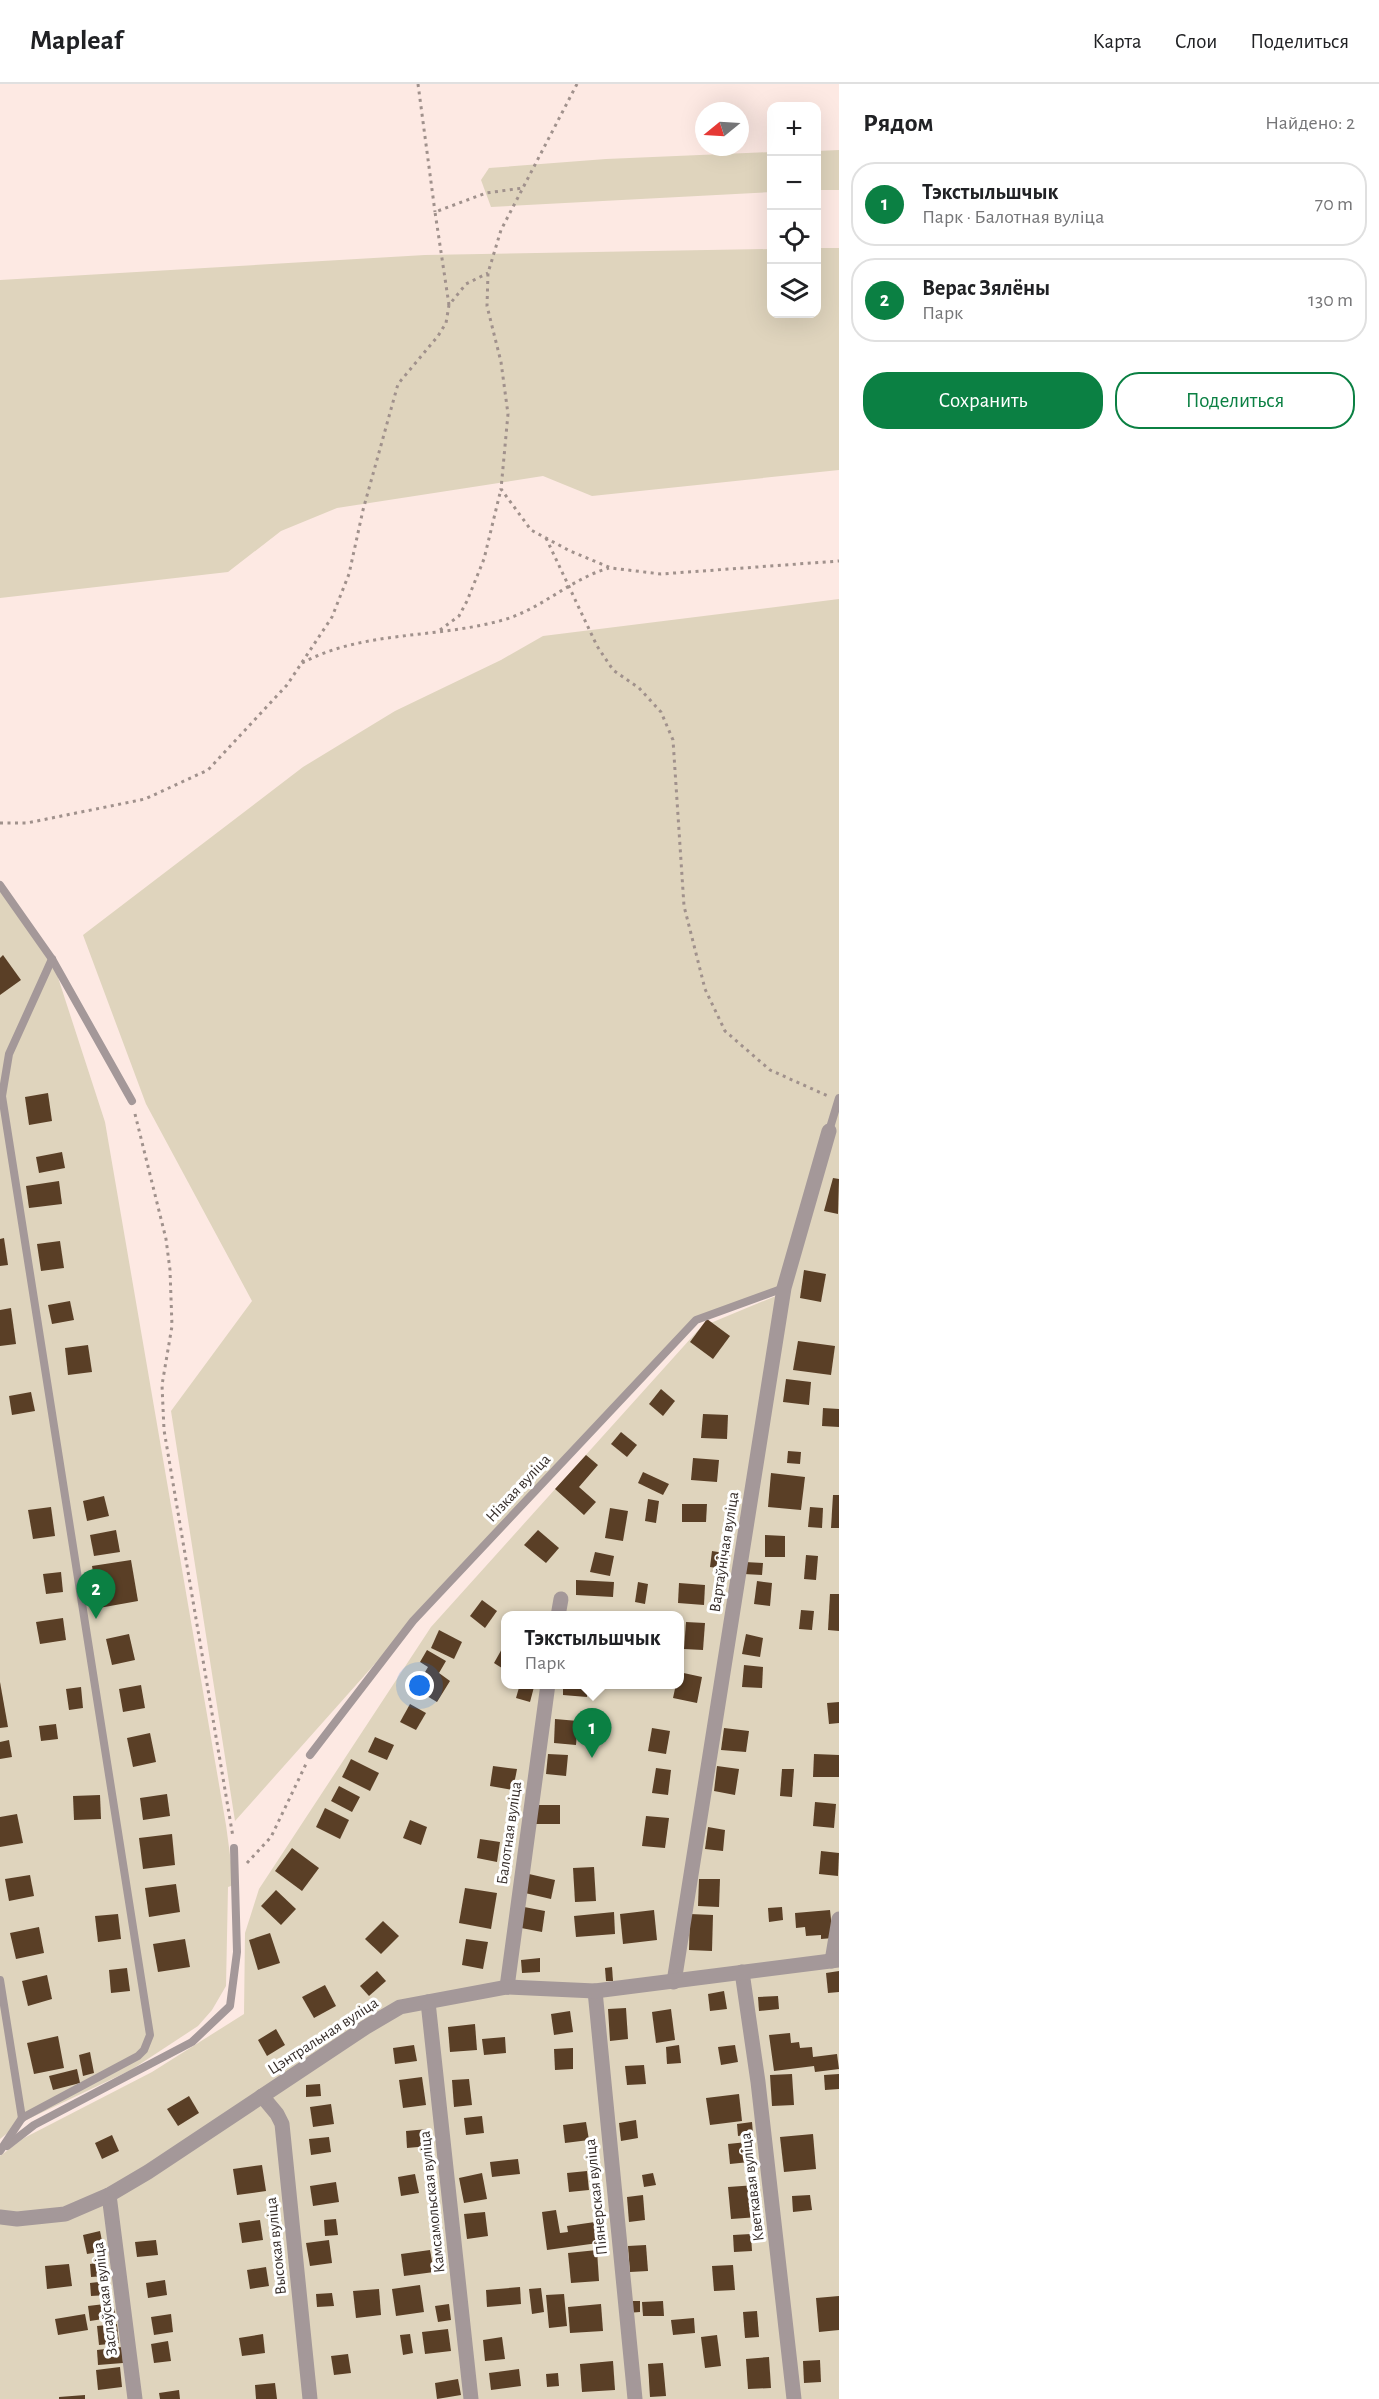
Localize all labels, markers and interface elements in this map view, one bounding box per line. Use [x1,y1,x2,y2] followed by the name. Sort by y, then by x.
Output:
[30,27,123,55] text: Mapleaf
[1092,31,1142,52] text: Карта
[1175,31,1217,52] text: Слои
[1250,31,1349,52] text: Поделиться
[695,102,749,156] north arrow
[767,102,821,318] map controls
[767,102,821,156] button: +
[863,110,934,136] text: Рядом
[1265,113,1355,133] text: Найдено: 2
[767,156,821,210] button: −
[922,181,1058,203] text: Тэкстыльшчык
[881,194,888,214] text: 1
[1315,194,1353,214] text: 70 m
[922,207,1104,227] text: Парк · Балотная вуліца
[767,210,821,264] button: locate
[767,264,821,318] button: layers
[922,277,1050,299] text: Верас Зялёны
[880,290,889,310] text: 2
[1308,290,1353,310] text: 130 m
[922,303,963,323] text: Парк
[863,372,1103,429] button: Сохранить
[1115,372,1355,429] button: Поделиться
[483,1451,554,1526] street label: Нізкая вуліца
[707,1491,742,1614] street label: Вартаўнічая вуліца
[76,1570,116,1619] pin: 2
[501,1611,684,1689] popup
[524,1627,661,1649] text: Тэкстыльшчык
[524,1653,565,1673] text: Парк
[405,1671,434,1700] your location
[572,1708,612,1758] pin: 1
[494,1780,525,1886] street label: Балотная вуліца
[265,1994,382,2078] street label: Цэнтральная вуліца
[417,2130,448,2274] street label: Камсамольская вуліца
[737,2132,768,2242] street label: Кветкавая вуліца
[582,2138,611,2256] street label: Піянерская вуліца
[263,2196,290,2296] street label: Высокая вуліца
[90,2241,121,2357] street label: Заслаўская вуліца

